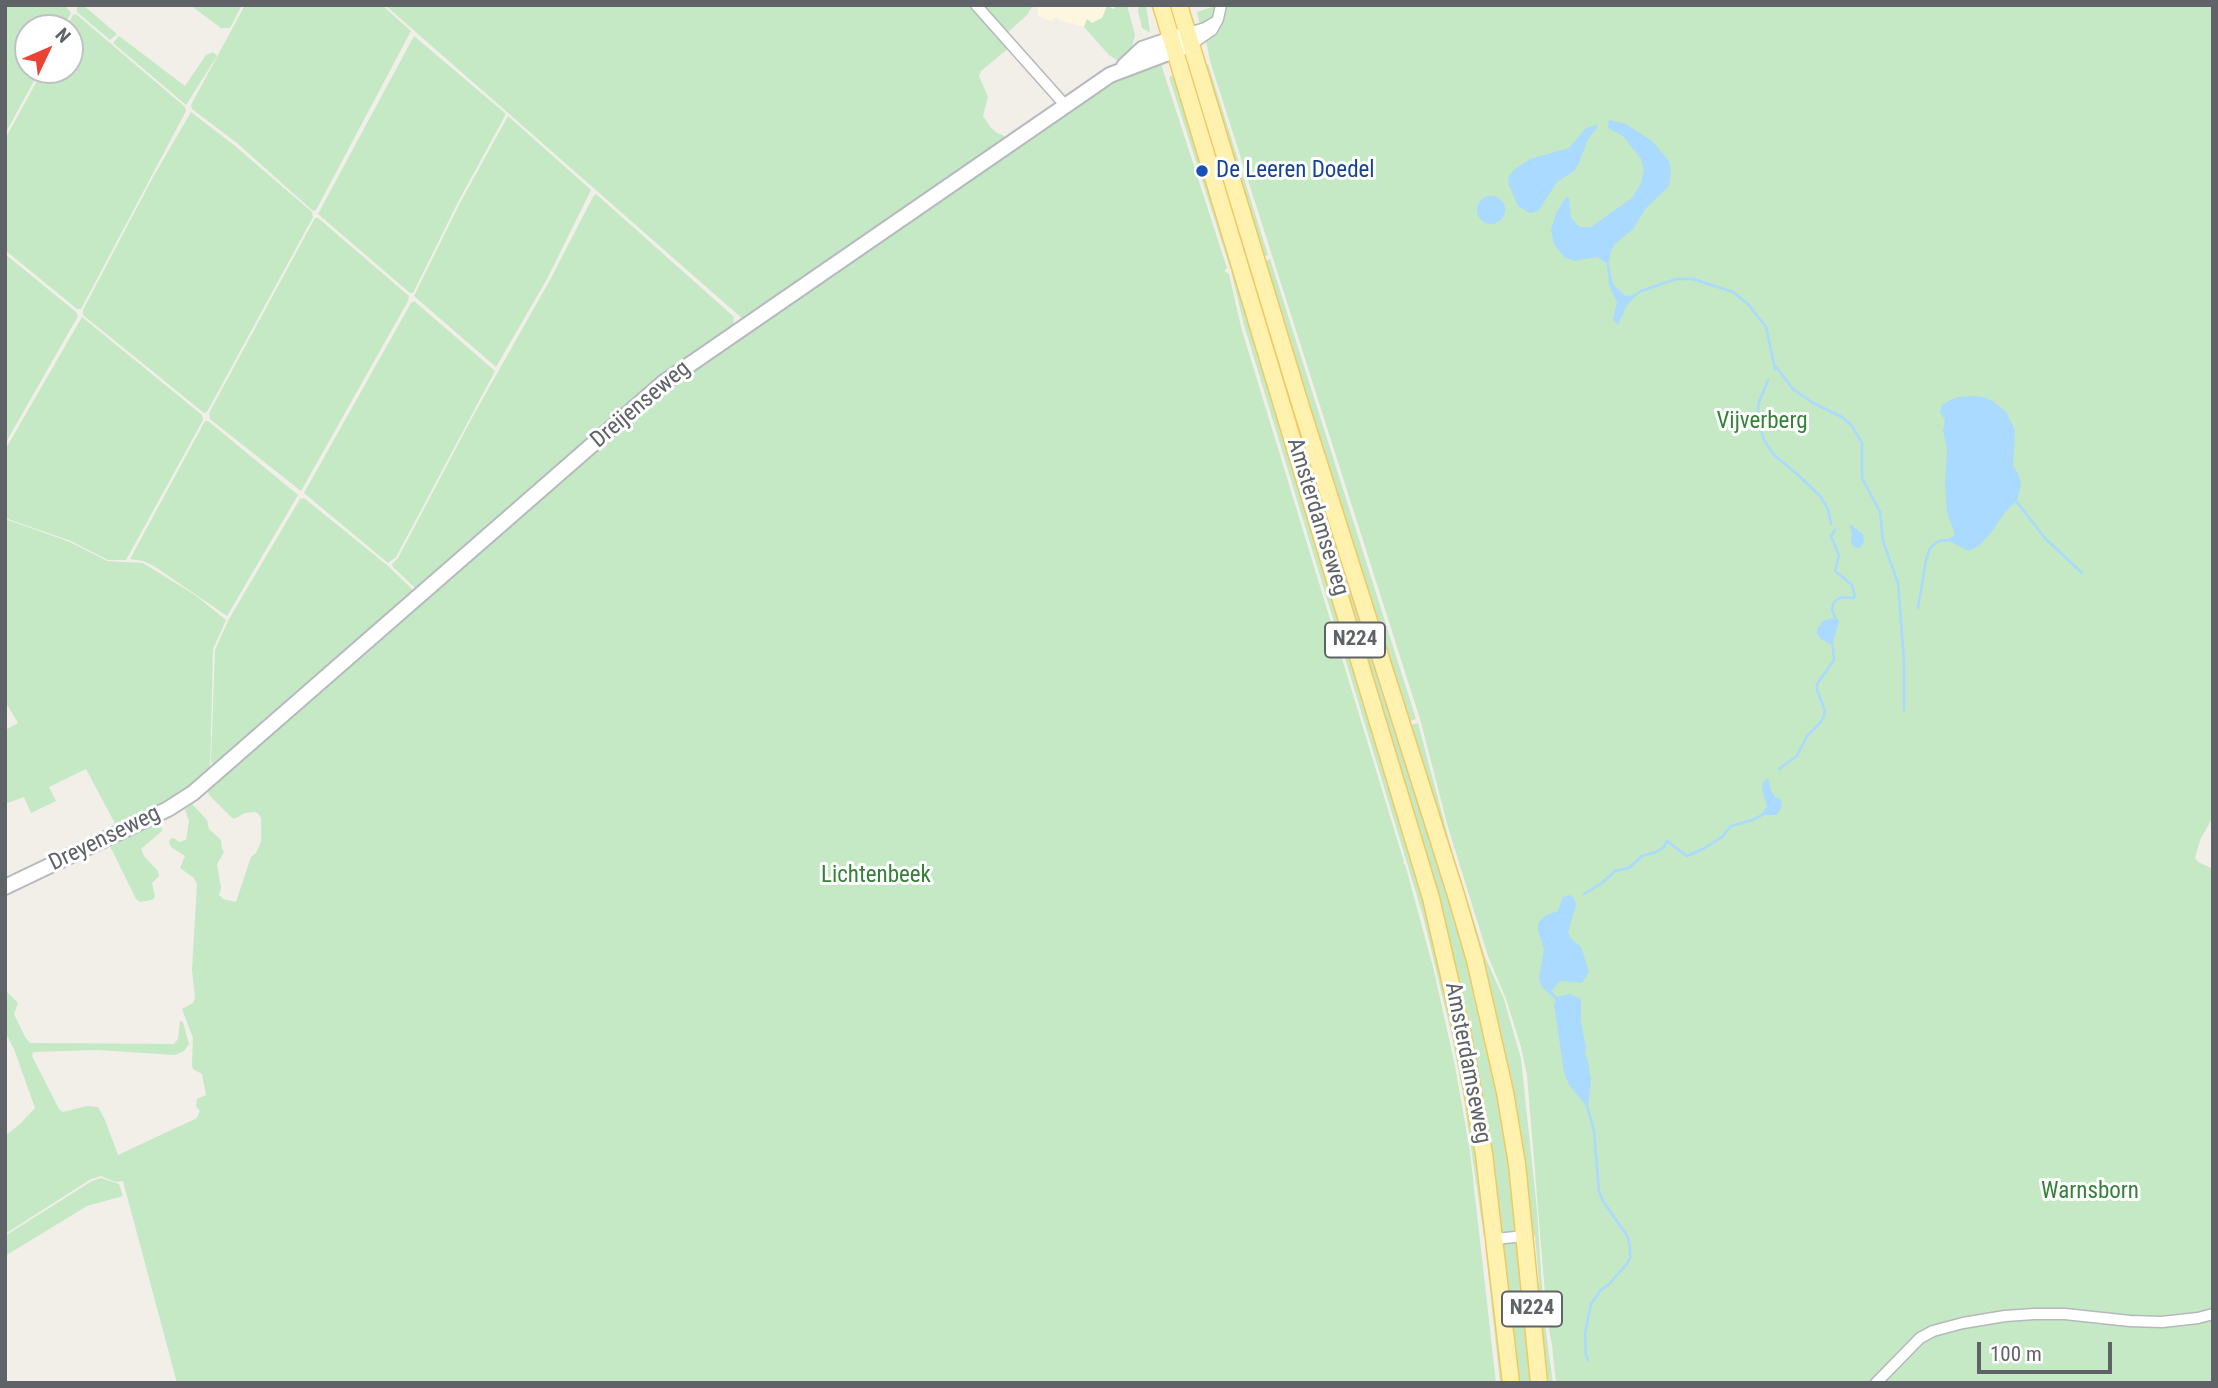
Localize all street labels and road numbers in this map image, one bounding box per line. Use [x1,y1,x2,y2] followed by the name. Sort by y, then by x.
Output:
[586,355,696,455] street label: Dreijenseweg
[1280,435,1354,599] street label: Amsterdamseweg
[1325,622,1385,658] road number: N224
[45,800,165,878] street label: Dreyenseweg
[1438,980,1496,1146] street label: Amsterdamseweg
[1502,1292,1562,1326] road number: N224

